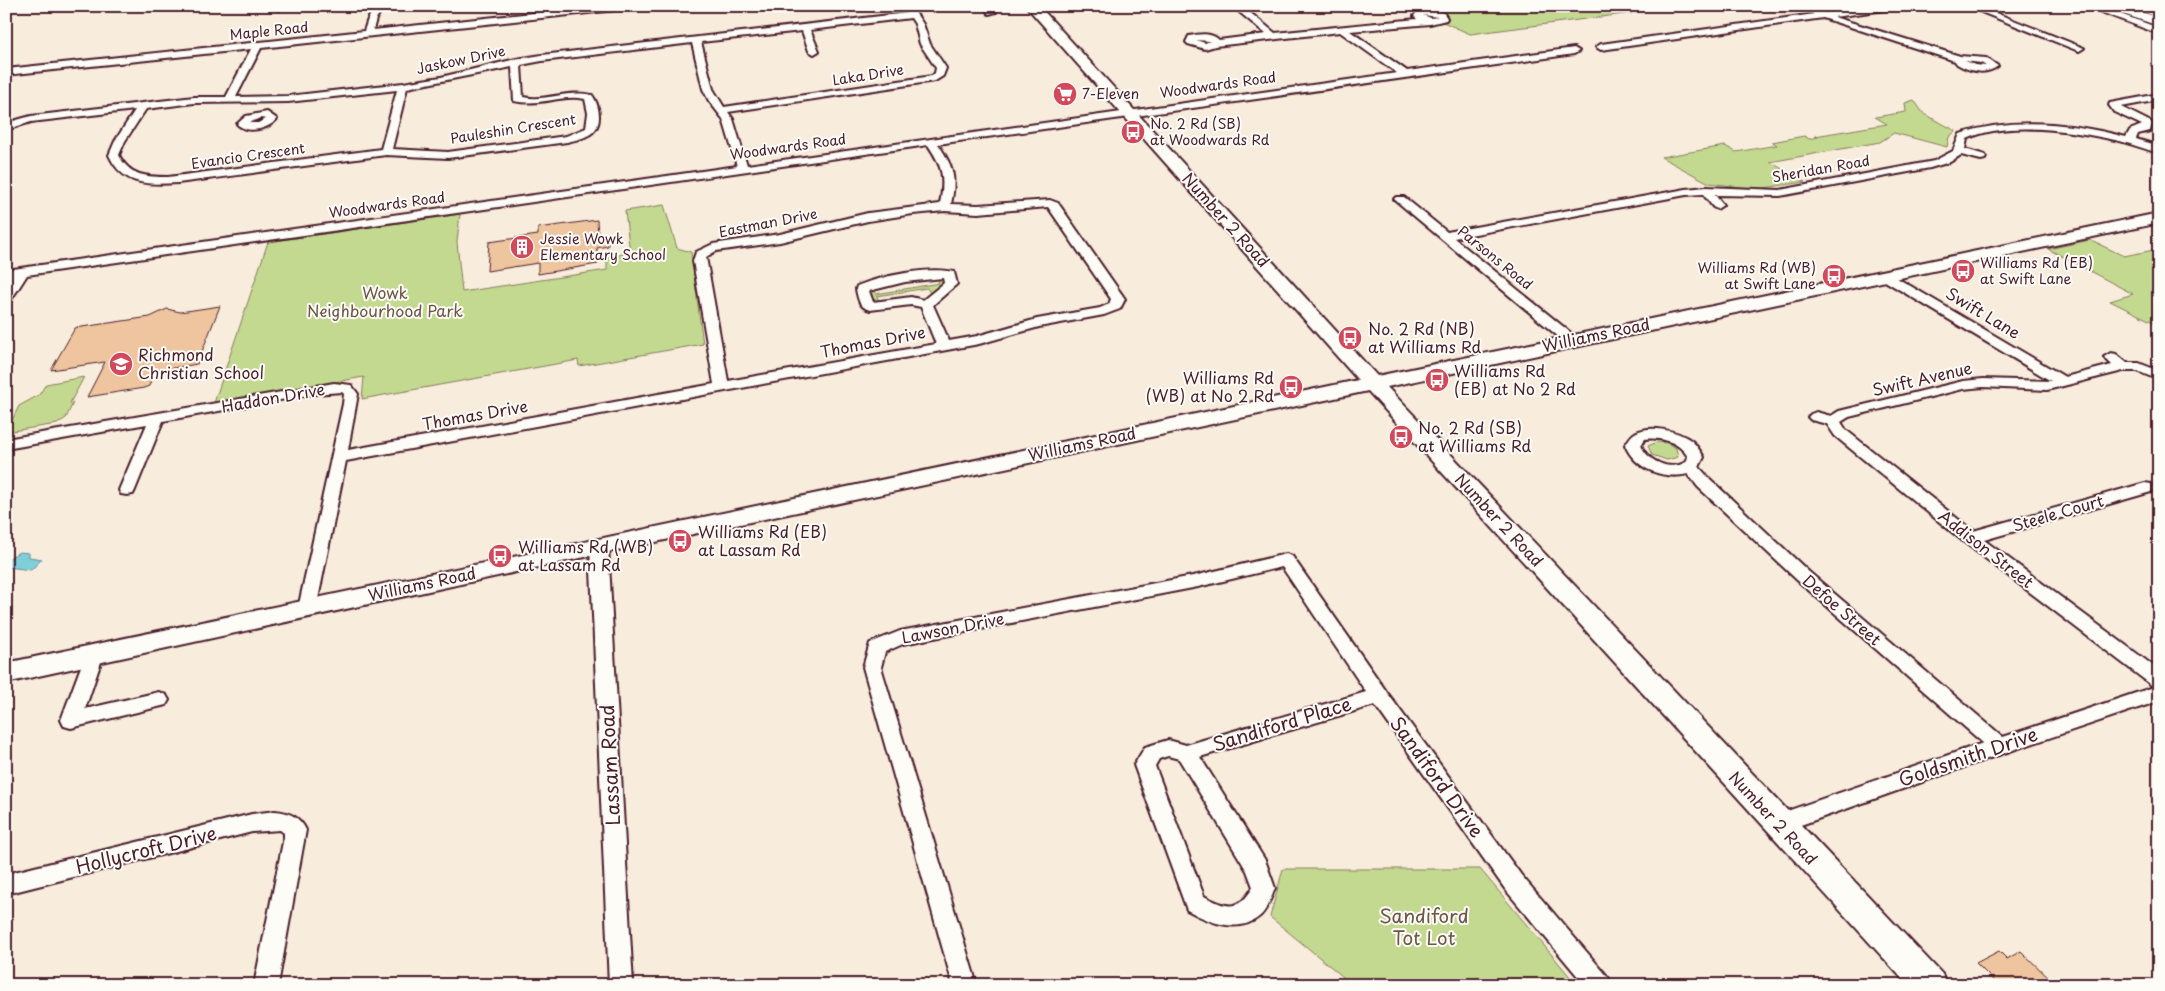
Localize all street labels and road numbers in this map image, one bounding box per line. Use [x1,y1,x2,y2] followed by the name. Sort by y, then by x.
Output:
[229,16,309,45] street label: Maple Road
[414,40,508,79] street label: Jaskow Drive
[831,58,905,91] street label: Laka Drive
[1158,66,1277,103] street label: Woodwards Road
[449,108,577,149] street label: Pauleshin Crescent
[728,128,847,165] street label: Woodwards Road
[190,137,306,174] street label: Evancio Crescent
[1770,150,1871,187] street label: Sheridan Road
[1178,167,1276,272] street label: Number 2 Road
[327,186,446,223] street label: Woodwards Road
[717,203,819,242] street label: Eastman Drive
[1453,221,1538,295] street label: Parsons Road
[1942,280,2025,344] street label: Swift Lane
[1540,311,1652,357] street label: Williams Road
[818,319,927,363] street label: Thomas Drive
[1869,355,1974,401] street label: Swift Avenue
[219,376,326,418] street label: Haddon Drive
[420,393,529,435] street label: Thomas Drive
[1026,420,1138,466] street label: Williams Road
[1450,467,1549,571] street label: Number 2 Road
[2009,487,2107,537] street label: Steele Court
[1934,503,2040,593] street label: Addison Street
[366,560,478,606] street label: Williams Road
[1798,568,1888,651] street label: Defoe Street
[899,605,1006,649] street label: Lawson Drive
[1209,689,1355,757] street label: Sandiford Place
[592,704,626,826] street label: Lassam Road
[1384,710,1491,843] street label: Sandiford Drive
[1894,719,2041,793] street label: Goldsmith Drive
[1724,765,1823,869] street label: Number 2 Road
[72,818,219,880] street label: Hollycroft Drive

